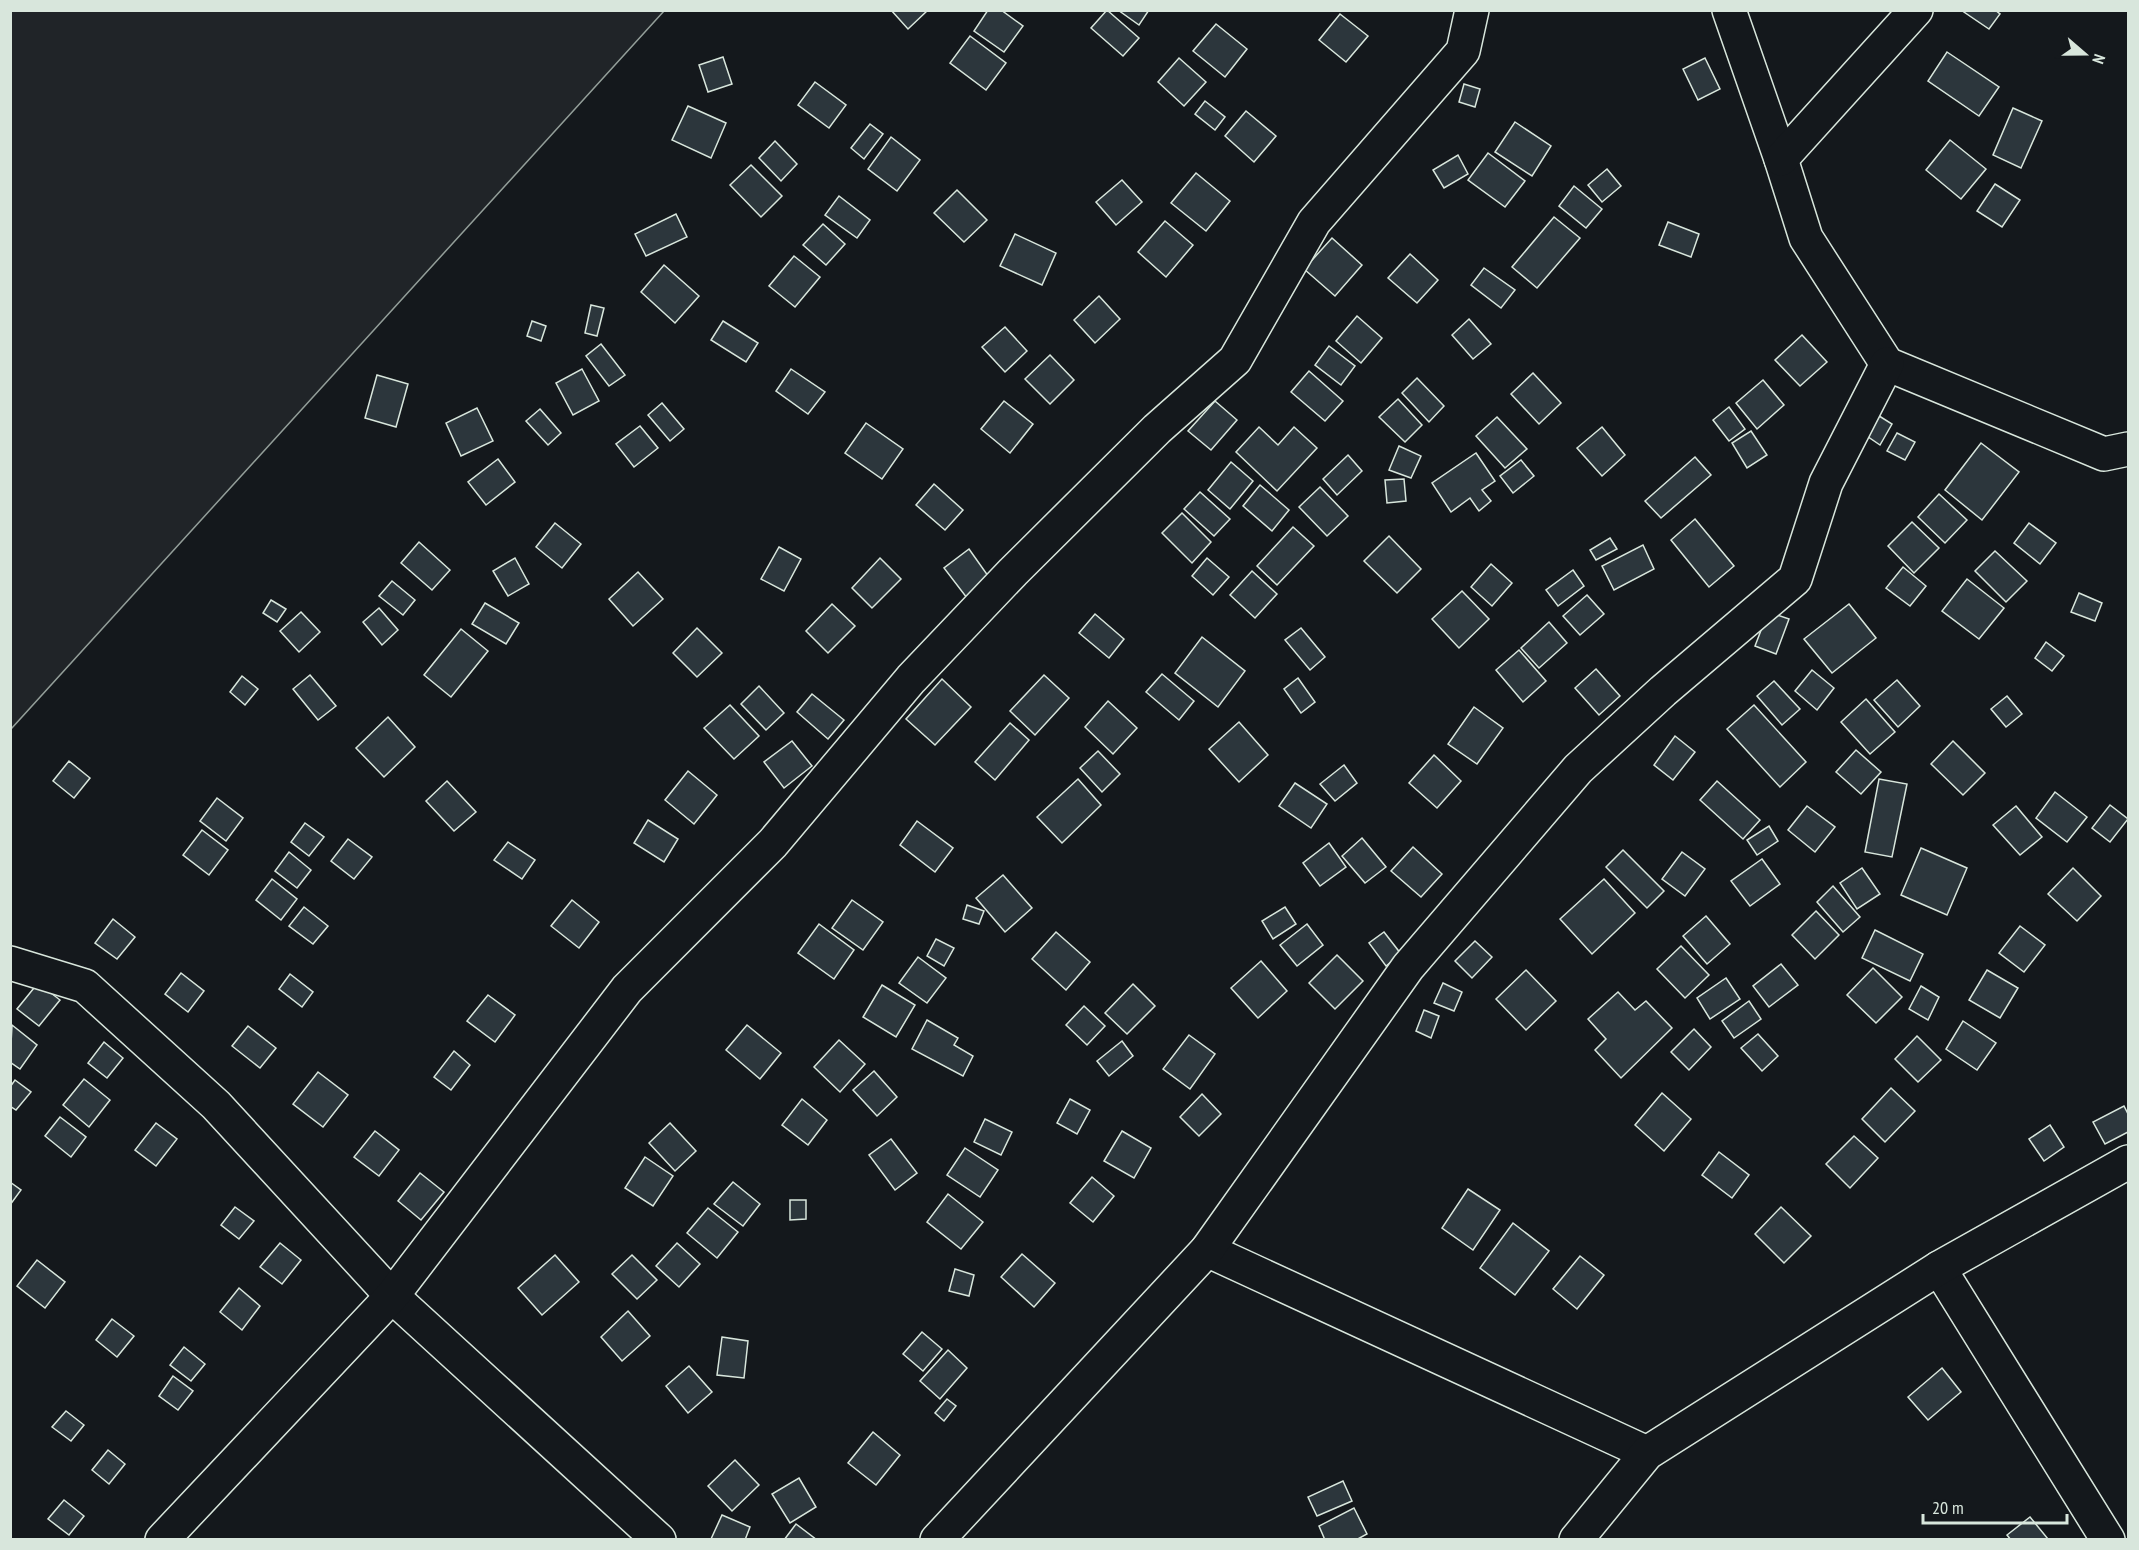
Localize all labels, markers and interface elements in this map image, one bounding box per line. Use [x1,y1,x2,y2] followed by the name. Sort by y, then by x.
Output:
[2055,24,2115,84] north arrow
[2088,52,2110,67] text: N
[1923,1487,2067,1525] scale bar
[1932,1496,1964,1519] text: 20 m

